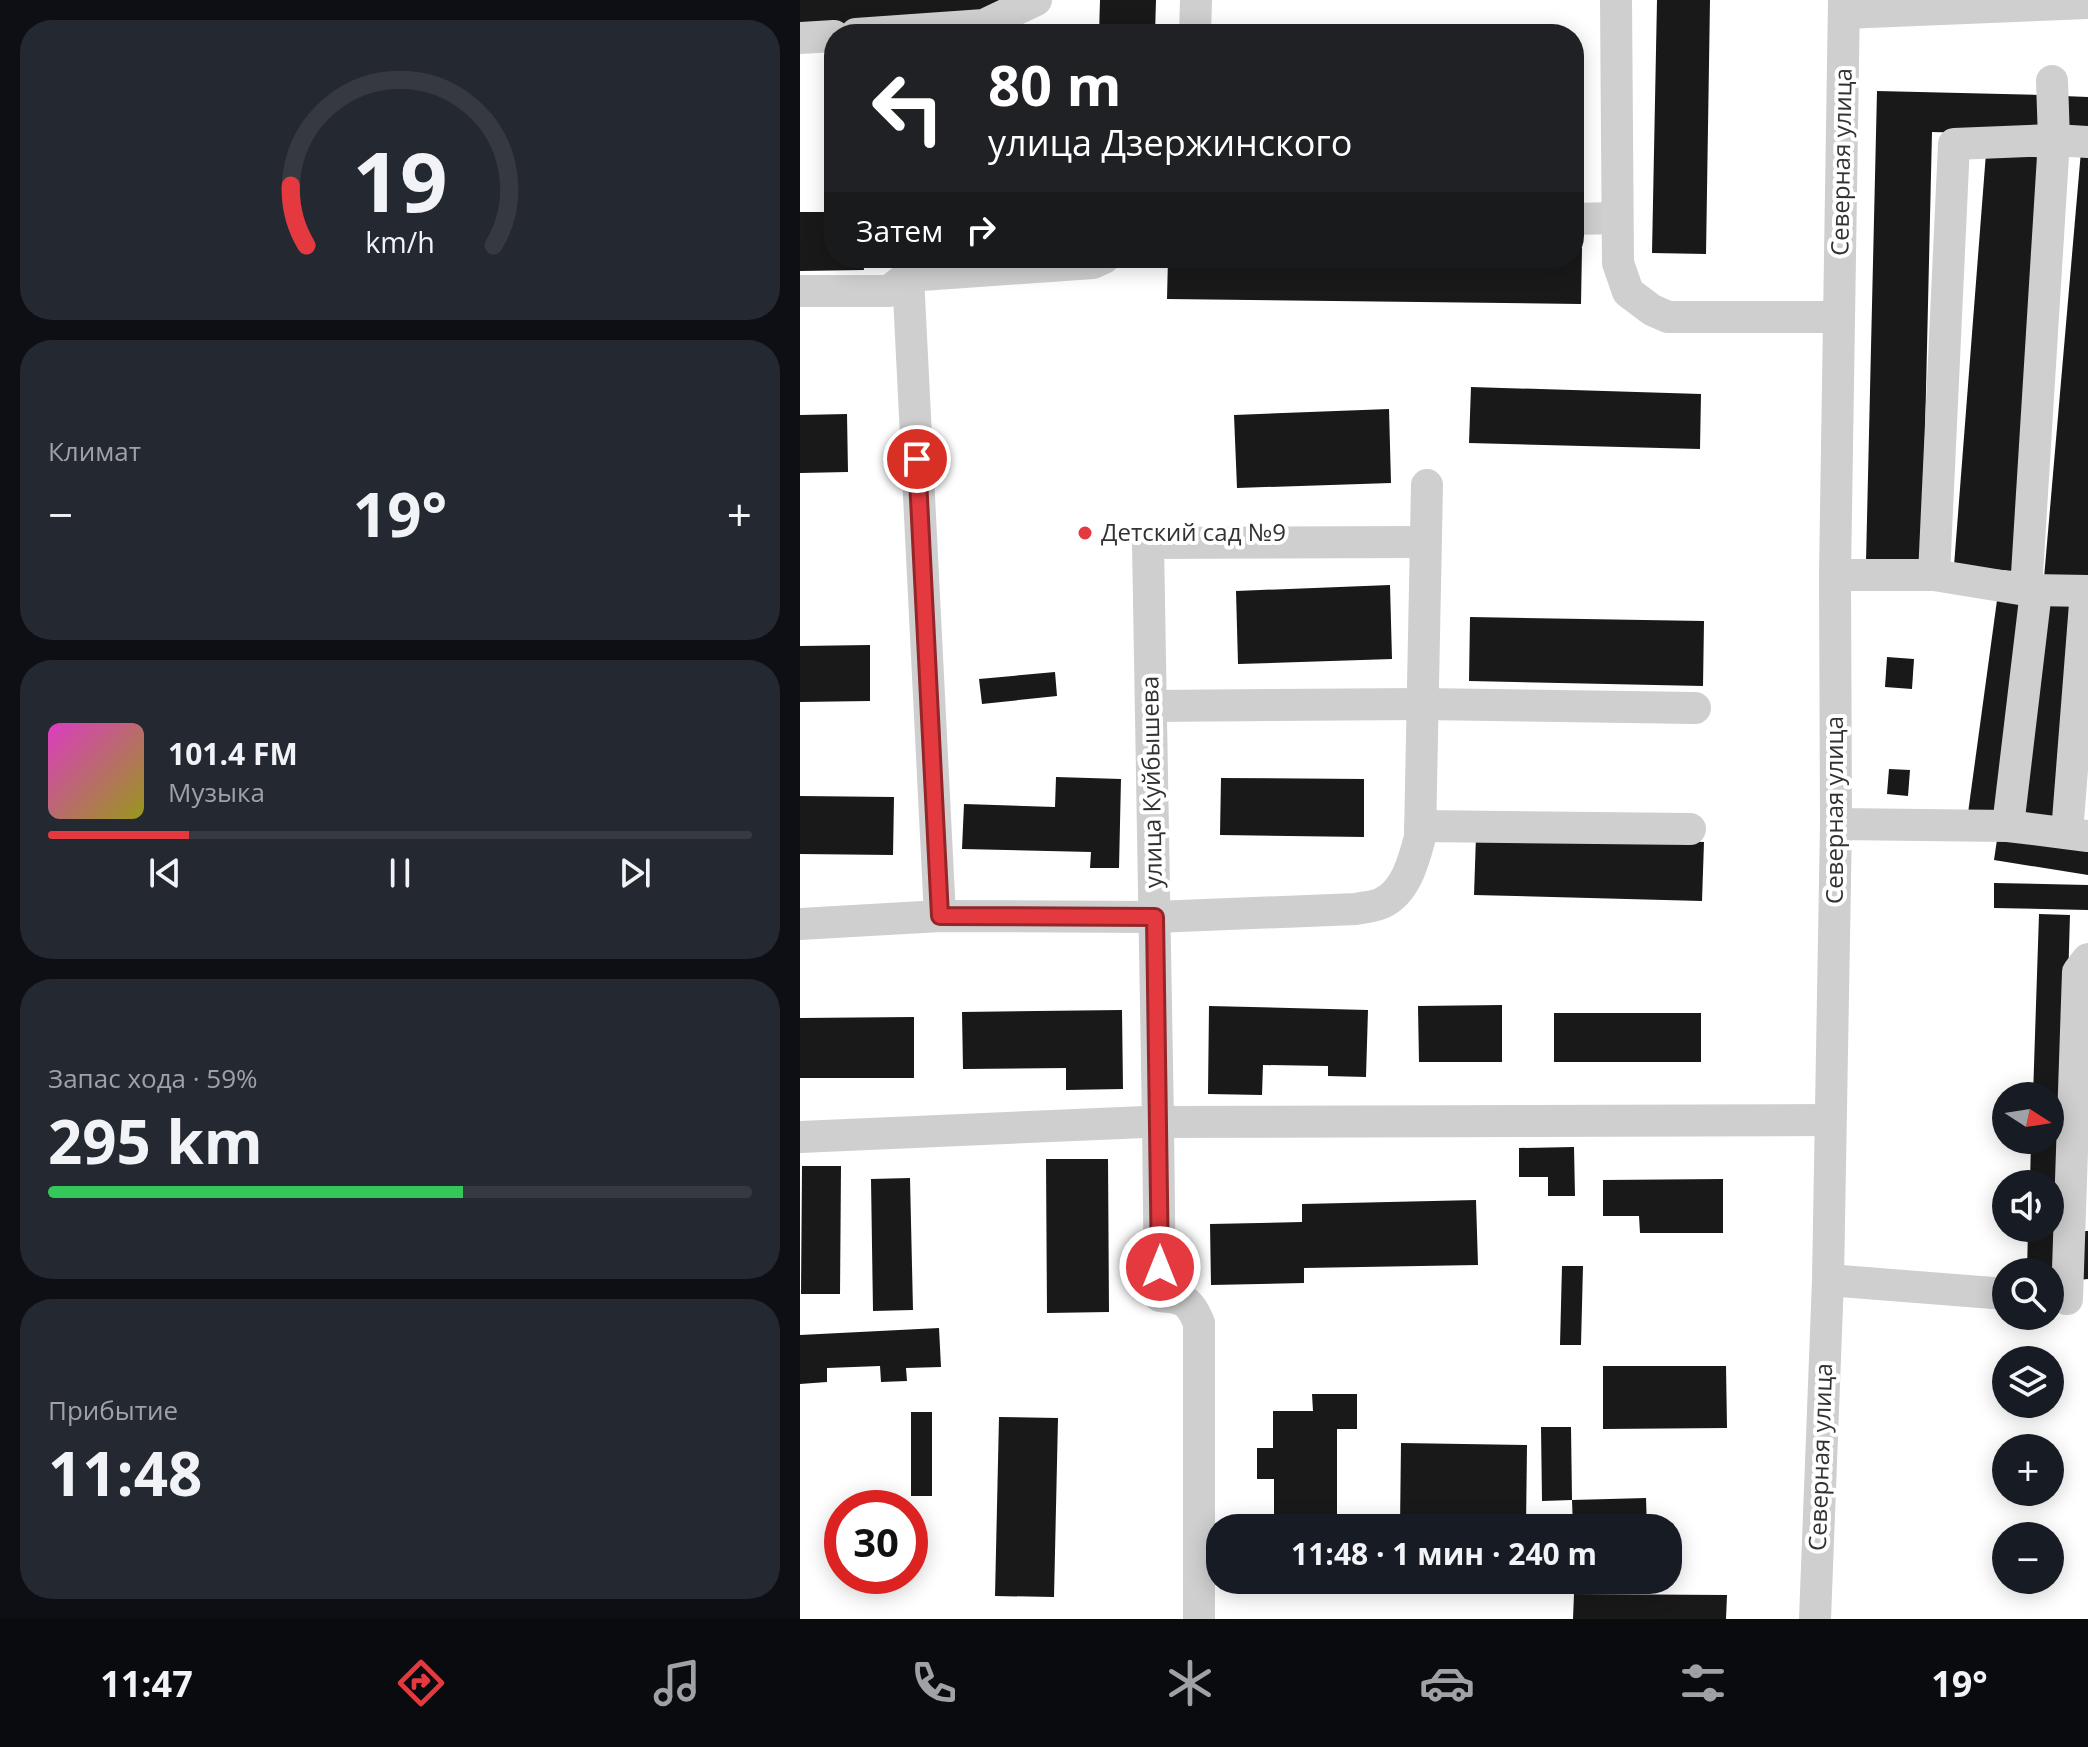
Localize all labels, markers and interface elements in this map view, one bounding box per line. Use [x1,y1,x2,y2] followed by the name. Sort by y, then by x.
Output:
[988,46,1122,122] text: 80 m
[856,56,960,160] icon: left
[1822,68,1859,256] street label: Северная улица
[988,118,1352,167] text: улица Дзержинского
[352,122,448,235] text: 19
[959,208,1003,252] icon: right
[856,210,943,251] text: Затем
[365,222,435,261] text: km/h
[883,425,951,493] pin
[48,433,141,469] text: Климат
[895,437,939,481] icon: arrive
[353,473,447,555] text: 19°
[48,484,73,544] text: −
[727,484,752,544] text: +
[1101,515,1286,548] place label: Детский сад №9
[1076,524,1094,542] marker: Детский сад №9
[1132,676,1169,888] street label: улица Куйбышева
[1817,716,1850,904] street label: Северная улица
[168,733,298,774] text: 101.4 FM
[168,774,265,810] text: Музыка
[143,851,187,895] icon: previous
[378,851,422,895] icon: pause
[613,851,657,895] icon: next
[48,1060,258,1096] text: Запас хода · 59%
[1992,1082,2064,1154] north arrow
[1992,1082,2064,1594] map controls
[48,1100,263,1182] text: 295 km
[1992,1170,2064,1242] button: sound
[1118,1225,1202,1309] position arrow
[1992,1258,2064,1330] button: search
[1992,1346,2064,1418] button: layers
[1800,1362,1839,1551] street label: Северная улица
[48,1392,178,1428] text: Прибытие
[48,1432,202,1514] text: 11:48
[1992,1434,2064,1506] button: +
[824,1490,928,1594] speed limit sign: 30
[1992,1522,2064,1594] button: −
[1291,1533,1597,1574] text: 11:48 · 1 мин · 240 m
[393,1655,449,1711] icon: directions
[649,1655,705,1711] icon: music
[906,1655,962,1711] icon: phone
[1162,1655,1218,1711] icon: climate
[1419,1655,1475,1711] icon: car
[1675,1655,1731,1711] icon: filters
[100,1659,193,1708] text: 11:47
[1931,1659,1988,1708] text: 19°

